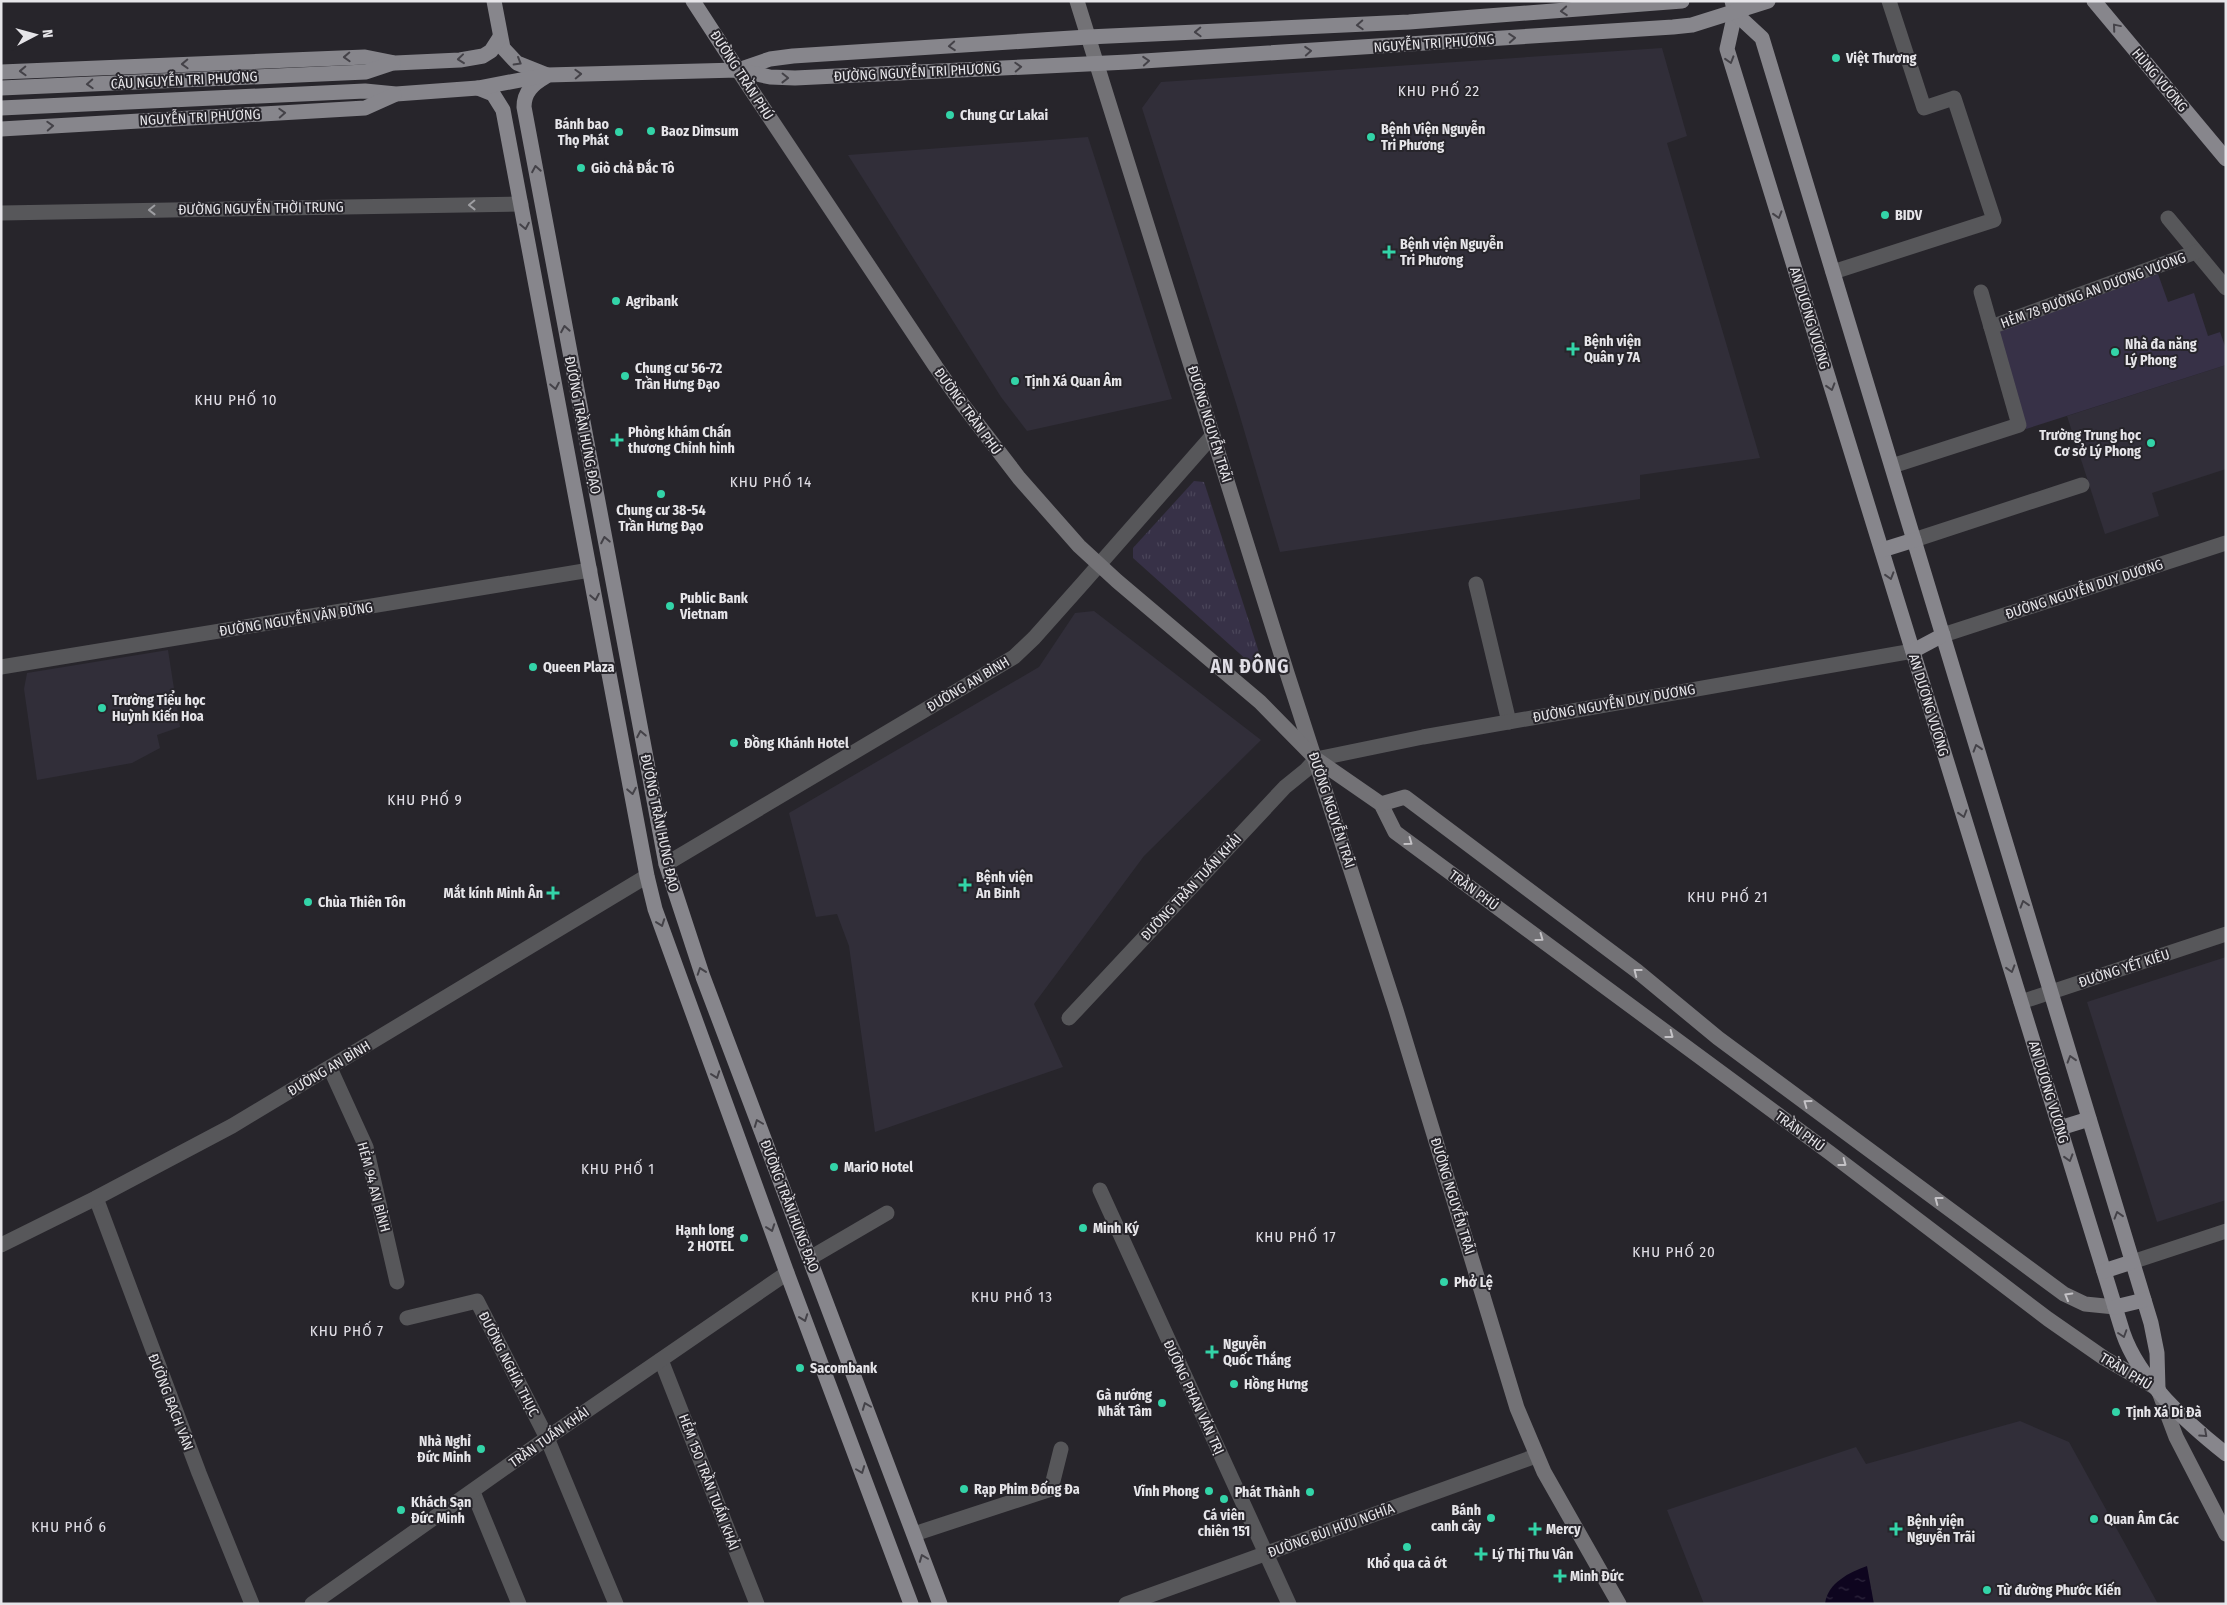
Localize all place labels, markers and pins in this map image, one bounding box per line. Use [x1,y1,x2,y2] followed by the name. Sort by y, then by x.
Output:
[1845,50,1916,67] place label: Việt Thương
[1830,52,1842,64] marker: Việt Thương
[960,107,1049,124] place label: Chung Cư Lakai
[944,109,956,121] marker: Chung Cư Lakai
[555,116,610,149] place label: Bánh bao Thọ Phát
[1381,119,1485,154] place label: Bệnh Viện Nguyễn Tri Phương
[661,123,739,140] place label: Baoz Dimsum
[645,125,657,137] marker: Baoz Dimsum
[613,126,625,138] marker: Bánh bao Thọ Phát
[1365,131,1377,143] marker: Bệnh Viện Nguyễn Tri Phương
[591,158,675,177] place label: Giò chả Đắc Tô
[575,162,587,174] marker: Giò chả Đắc Tô
[1895,207,1923,224] place label: BIDV
[1879,209,1891,221] marker: BIDV
[1400,234,1504,269] place label: Bệnh viện Nguyễn Tri Phương
[1382,245,1396,259] marker: Bệnh viện Nguyễn Tri Phương
[625,293,679,310] place label: Agribank
[610,295,622,307] marker: Agribank
[1584,333,1641,366] place label: Bệnh viện Quân y 7A
[2125,336,2197,369] place label: Nhà đa năng Lý Phong
[1566,342,1580,356] marker: Bệnh viện Quân y 7A
[2109,346,2121,358] marker: Nhà đa năng Lý Phong
[635,360,723,393] place label: Chung cư 56-72 Trần Hưng Đạo
[619,370,631,382] marker: Chung cư 56-72 Trần Hưng Đạo
[1025,372,1122,390] place label: Tịnh Xá Quan Âm
[1009,375,1021,387] marker: Tịnh Xá Quan Âm
[628,423,735,457] place label: Phòng khám Chấn thương Chỉnh hình
[2039,427,2142,460] place label: Trường Trung học Cơ sở Lý Phong
[610,433,624,447] marker: Phòng khám Chấn thương Chỉnh hình
[2145,437,2157,449] marker: Trường Trung học Cơ sở Lý Phong
[655,488,667,500] marker: Chung cư 38-54 Trần Hưng Đạo
[616,502,706,535] place label: Chung cư 38-54 Trần Hưng Đạo
[679,590,749,623] place label: Public Bank Vietnam
[664,600,676,612] marker: Public Bank Vietnam
[543,659,614,676] place label: Queen Plaza
[527,661,539,673] marker: Queen Plaza
[112,690,206,725] place label: Trường Tiểu học Huỳnh Kiến Hoa
[96,702,108,714] marker: Trường Tiểu học Huỳnh Kiến Hoa
[744,734,849,752] place label: Đồng Khánh Hotel
[728,737,740,749] marker: Đồng Khánh Hotel
[975,869,1033,902] place label: Bệnh viện An Bình
[958,878,972,892] marker: Bệnh viện An Bình
[444,883,543,902] place label: Mắt kính Minh Ân
[547,887,559,899] marker: Mắt kính Minh Ân
[318,894,406,911] place label: Chùa Thiên Tôn
[302,896,314,908] marker: Chùa Thiên Tôn
[844,1159,913,1176] place label: MariO Hotel
[828,1161,840,1173] marker: MariO Hotel
[1093,1220,1139,1237] place label: Minh Ký
[676,1222,734,1255] place label: Hạnh long 2 HOTEL
[1077,1222,1089,1234] marker: Minh Ký
[738,1232,750,1244] marker: Hạnh long 2 HOTEL
[1454,1274,1493,1291] place label: Phở Lệ
[1438,1276,1450,1288] marker: Phở Lệ
[1223,1334,1291,1369] place label: Nguyễn Quốc Thắng
[1205,1345,1219,1359] marker: Nguyễn Quốc Thắng
[810,1360,878,1377] place label: Sacombank
[794,1362,806,1374] marker: Sacombank
[1244,1375,1308,1393] place label: Hồng Hưng
[1228,1378,1240,1390] marker: Hồng Hưng
[1096,1387,1152,1420] place label: Gà nướng Nhất Tâm
[1156,1397,1168,1409] marker: Gà nướng Nhất Tâm
[2126,1404,2202,1421] place label: Tịnh Xá Di Đà
[2110,1406,2122,1418] marker: Tịnh Xá Di Đà
[417,1433,471,1466] place label: Nhà Nghỉ Đức Minh
[475,1443,487,1455] marker: Nhà Nghỉ Đức Minh
[974,1480,1080,1498] place label: Rạp Phim Đống Đa
[958,1483,970,1495] marker: Rạp Phim Đống Đa
[1133,1483,1199,1500] place label: Vĩnh Phong
[1235,1484,1300,1501] place label: Phát Thành
[1203,1485,1215,1497] marker: Vĩnh Phong
[1304,1486,1316,1498] marker: Phát Thành
[1218,1493,1230,1505] marker: Cá viên chiên 151
[411,1494,471,1527] place label: Khách Sạn Đức Minh
[1431,1502,1481,1535] place label: Bánh canh cây
[395,1504,407,1516] marker: Khách Sạn Đức Minh
[1198,1507,1250,1540] place label: Cá viên chiên 151
[2104,1510,2180,1528] place label: Quan Âm Các
[1485,1512,1497,1524] marker: Bánh canh cây
[1907,1513,1975,1546] place label: Bệnh viện Nguyễn Trãi
[2088,1513,2100,1525] marker: Quan Âm Các
[1546,1521,1581,1538] place label: Mercy
[1528,1522,1542,1536] marker: Mercy
[1889,1522,1903,1536] marker: Bệnh viện Nguyễn Trãi
[1401,1541,1413,1553] marker: Khổ qua cà ớt
[1492,1546,1573,1563] place label: Lý Thị Thu Vân
[1474,1547,1488,1561] marker: Lý Thị Thu Vân
[1367,1553,1448,1572] place label: Khổ qua cà ớt
[1570,1568,1625,1585] place label: Minh Đức
[1554,1570,1566,1582] marker: Minh Đức
[1997,1581,2121,1599] place label: Từ đường Phước Kiến
[1981,1584,1993,1596] marker: Từ đường Phước Kiến

